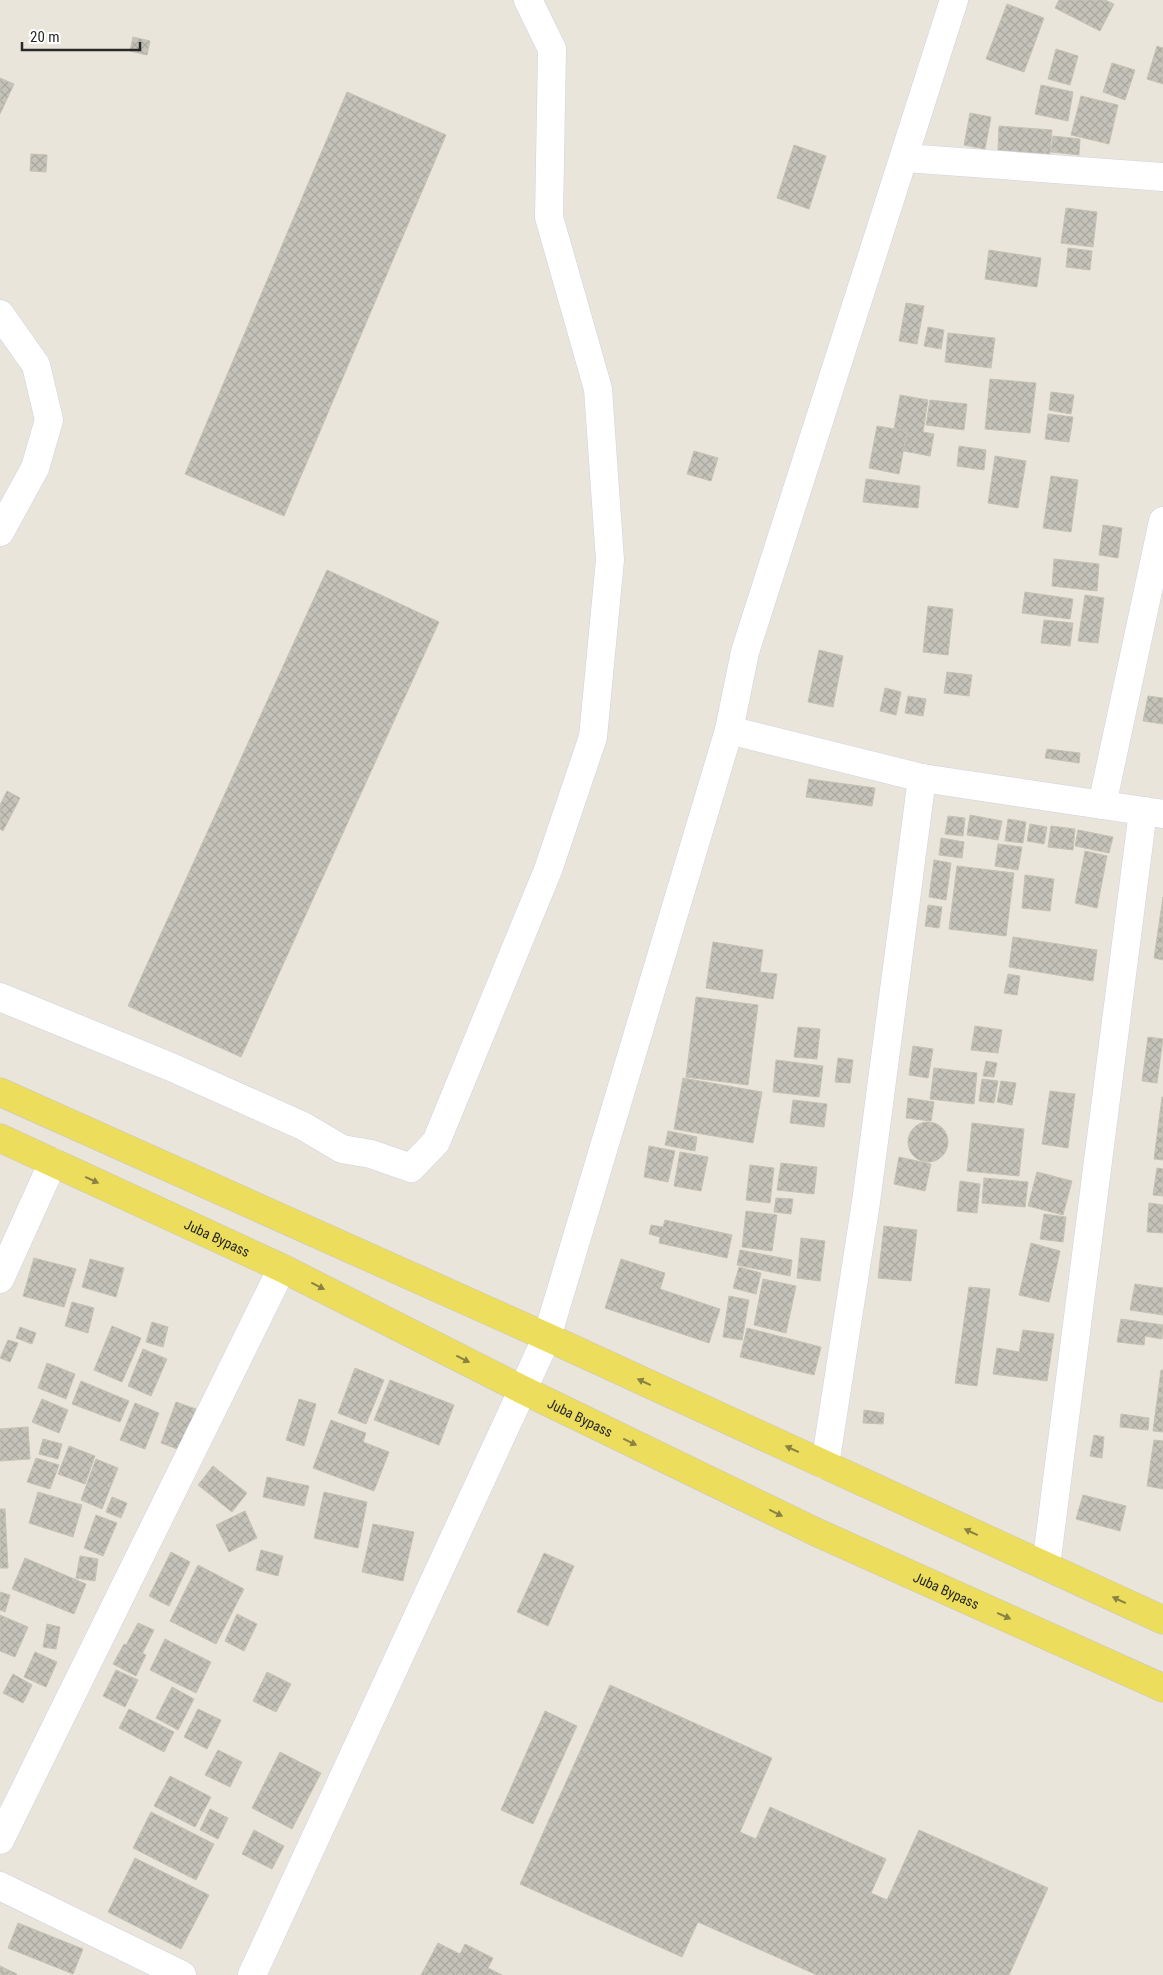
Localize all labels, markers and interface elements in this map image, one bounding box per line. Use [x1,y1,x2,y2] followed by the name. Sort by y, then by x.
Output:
[22,20,140,52] scale bar
[30,28,60,46] text: 20 m
[85,1177,99,1185] one-way arrow
[182,1216,252,1260] street label: Juba Bypass
[311,1282,325,1290] one-way arrow
[456,1355,471,1364] one-way arrow
[637,1377,651,1385] one-way arrow
[545,1395,615,1440] street label: Juba Bypass
[623,1438,637,1446] one-way arrow
[785,1445,799,1453] one-way arrow
[769,1509,783,1517] one-way arrow
[964,1528,978,1536] one-way arrow
[911,1569,982,1612] street label: Juba Bypass
[1112,1595,1126,1603] one-way arrow
[997,1613,1011,1621] one-way arrow

